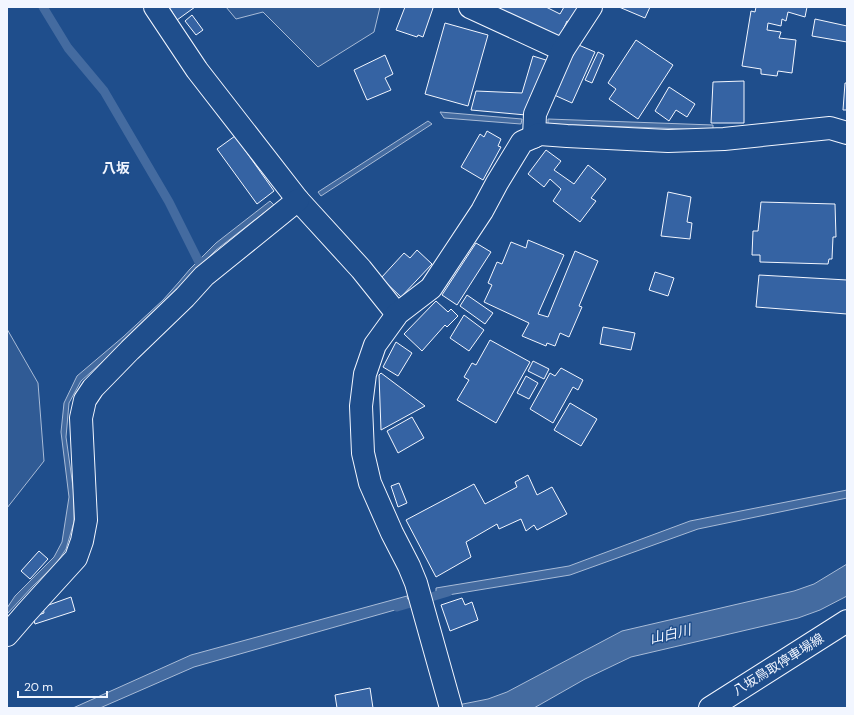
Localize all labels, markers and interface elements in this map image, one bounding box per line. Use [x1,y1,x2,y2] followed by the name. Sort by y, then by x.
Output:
[102,159,130,177] district label: 八坂
[648,620,694,647] water label: 山白川
[730,630,827,699] street label: 八坂鳥取停車場線
[18,673,107,699] scale bar
[24,679,53,695] text: 20 m

